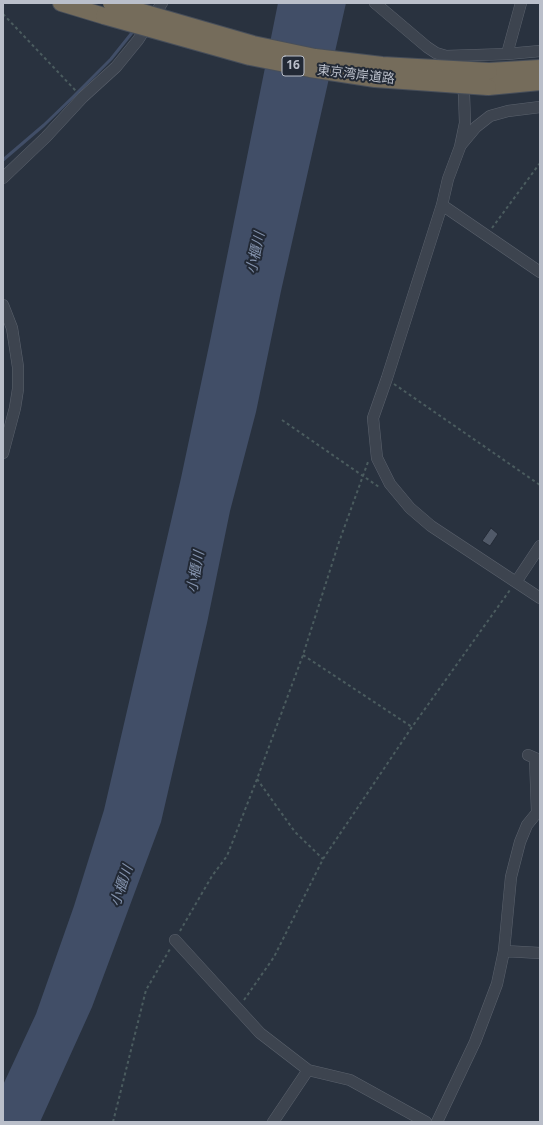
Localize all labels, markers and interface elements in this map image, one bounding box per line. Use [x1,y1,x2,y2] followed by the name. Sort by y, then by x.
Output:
[282,56,304,76] road number: 16
[316,63,396,87] street label: 東京湾岸道路
[243,231,269,275] water label: 小櫃川
[184,550,208,594] water label: 小櫃川
[107,863,137,909] water label: 小櫃川

